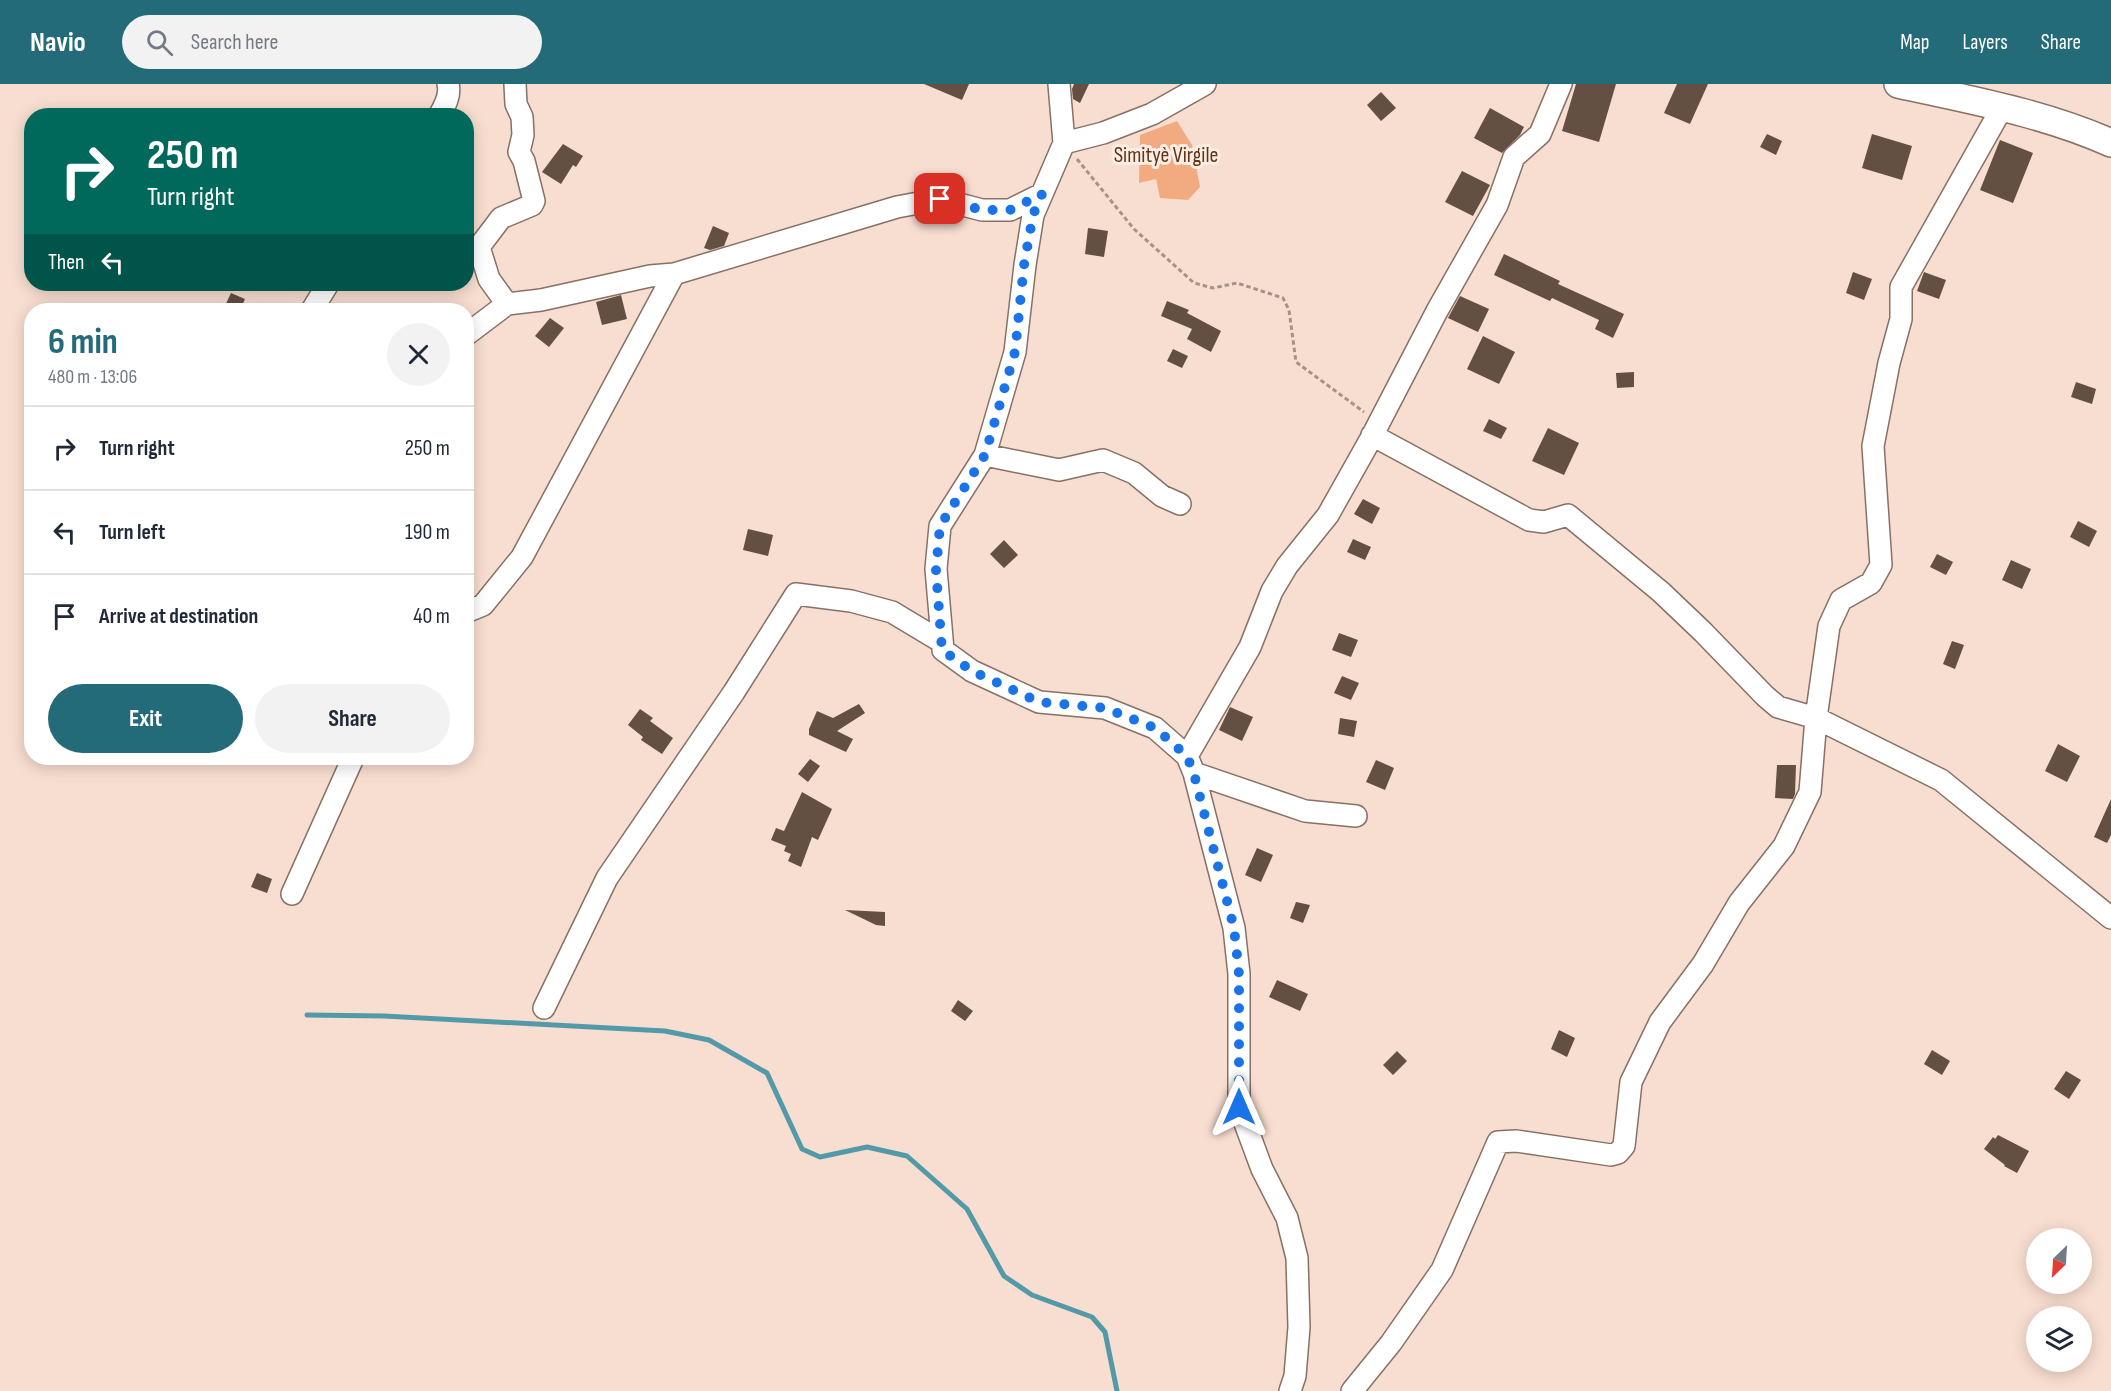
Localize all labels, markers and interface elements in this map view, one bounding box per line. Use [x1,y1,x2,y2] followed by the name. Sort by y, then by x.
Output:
[122,15,542,69] search box
[30,26,86,59] text: Navio
[143,26,176,59] icon: search
[191,29,278,56] text: Search here
[1900,30,1929,55] text: Map
[1962,30,2008,55] text: Layers
[2041,30,2081,55] text: Share
[147,130,238,181] text: 250 m
[48,132,126,210] icon: right
[1114,142,1218,169] park label: Simityè Virgile
[914,173,965,224] pin
[147,181,234,213] text: Turn right
[923,182,956,215] icon: arrive
[96,246,129,279] icon: left
[48,249,84,276] text: Then
[48,321,118,364] text: 6 min
[387,323,450,386] button: close
[48,365,137,389] text: 480 m · 13:06
[48,432,81,465] icon: right
[99,435,175,462] text: Turn right
[405,435,450,462] text: 250 m
[48,516,81,549] icon: left
[99,519,165,546] text: Turn left
[405,519,450,546] text: 190 m
[48,600,81,633] icon: arrive
[99,603,258,630] text: Arrive at destination
[413,603,450,630] text: 40 m
[48,684,243,753] button: Exit
[255,684,450,753] button: Share
[1207,1075,1271,1139] position arrow
[2026,1228,2092,1294] north arrow
[2026,1228,2092,1372] map controls
[2026,1306,2092,1372] button: layers

